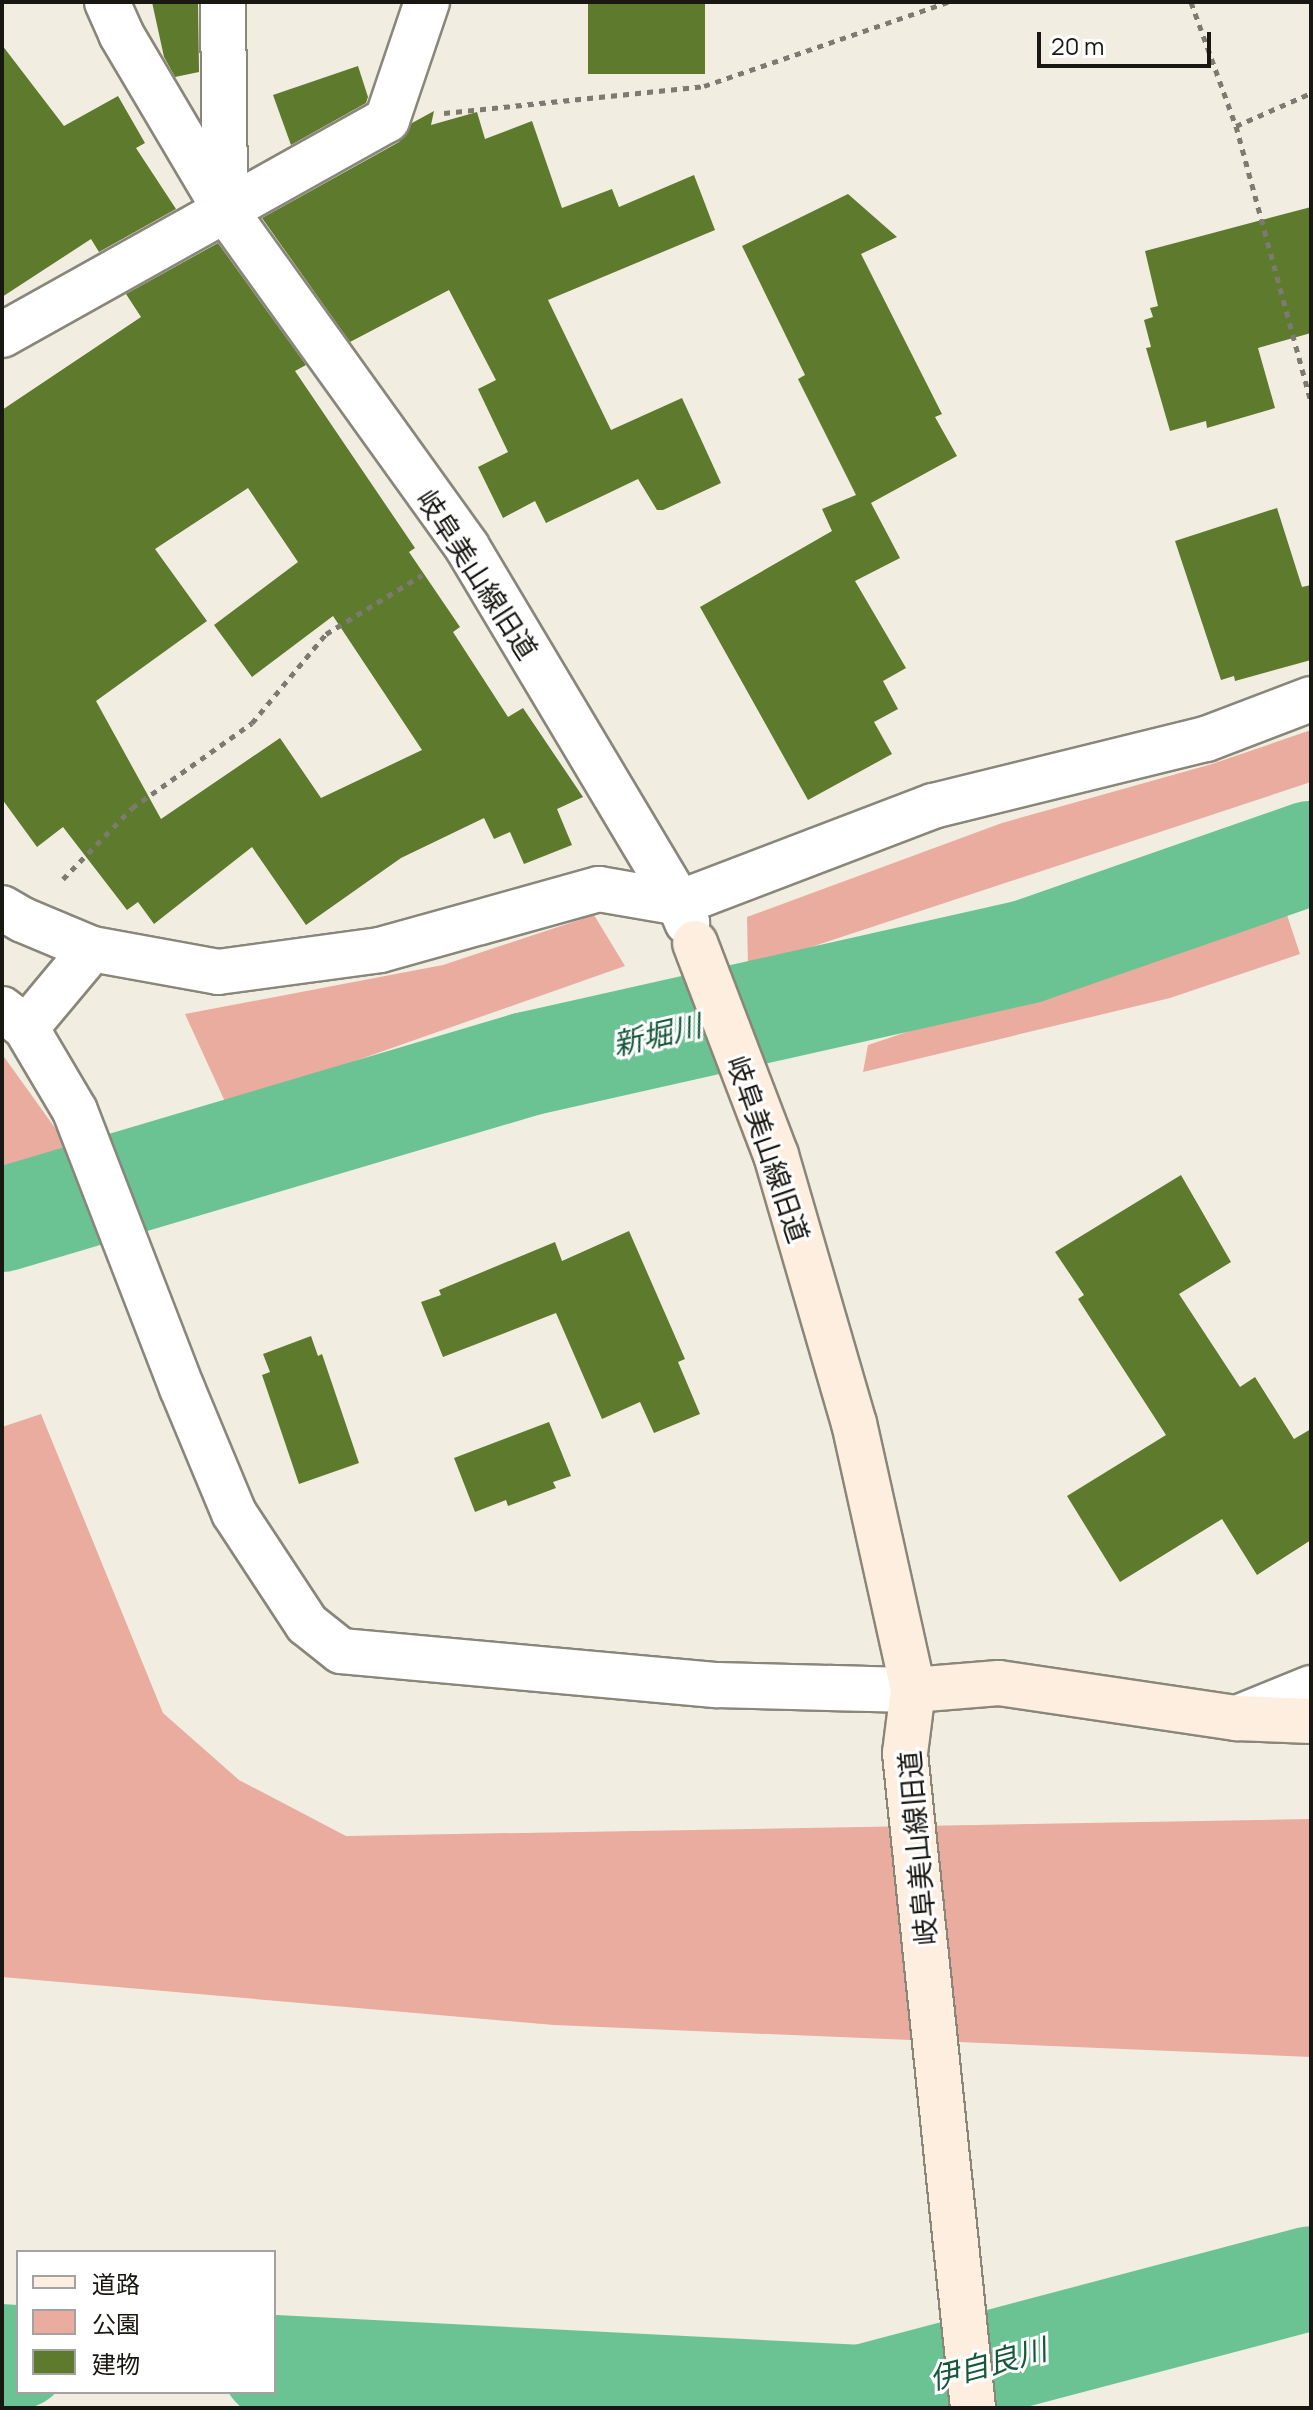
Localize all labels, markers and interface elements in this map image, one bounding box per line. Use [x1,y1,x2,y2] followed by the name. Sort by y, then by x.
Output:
[1041,16,1215,66] scale bar
[1051,29,1104,62] text: 20 m
[411,483,545,665] street label: 岐阜美山線旧道
[609,1007,705,1063] water label: 新堀川
[721,1051,817,1247] street label: 岐阜美山線旧道
[892,1749,942,1947] street label: 岐阜美山線旧道
[16,2250,276,2394] legend
[92,2267,140,2300] text: 道路
[92,2307,140,2340] text: 公園
[925,2331,1051,2397] water label: 伊自良川
[92,2347,140,2380] text: 建物

